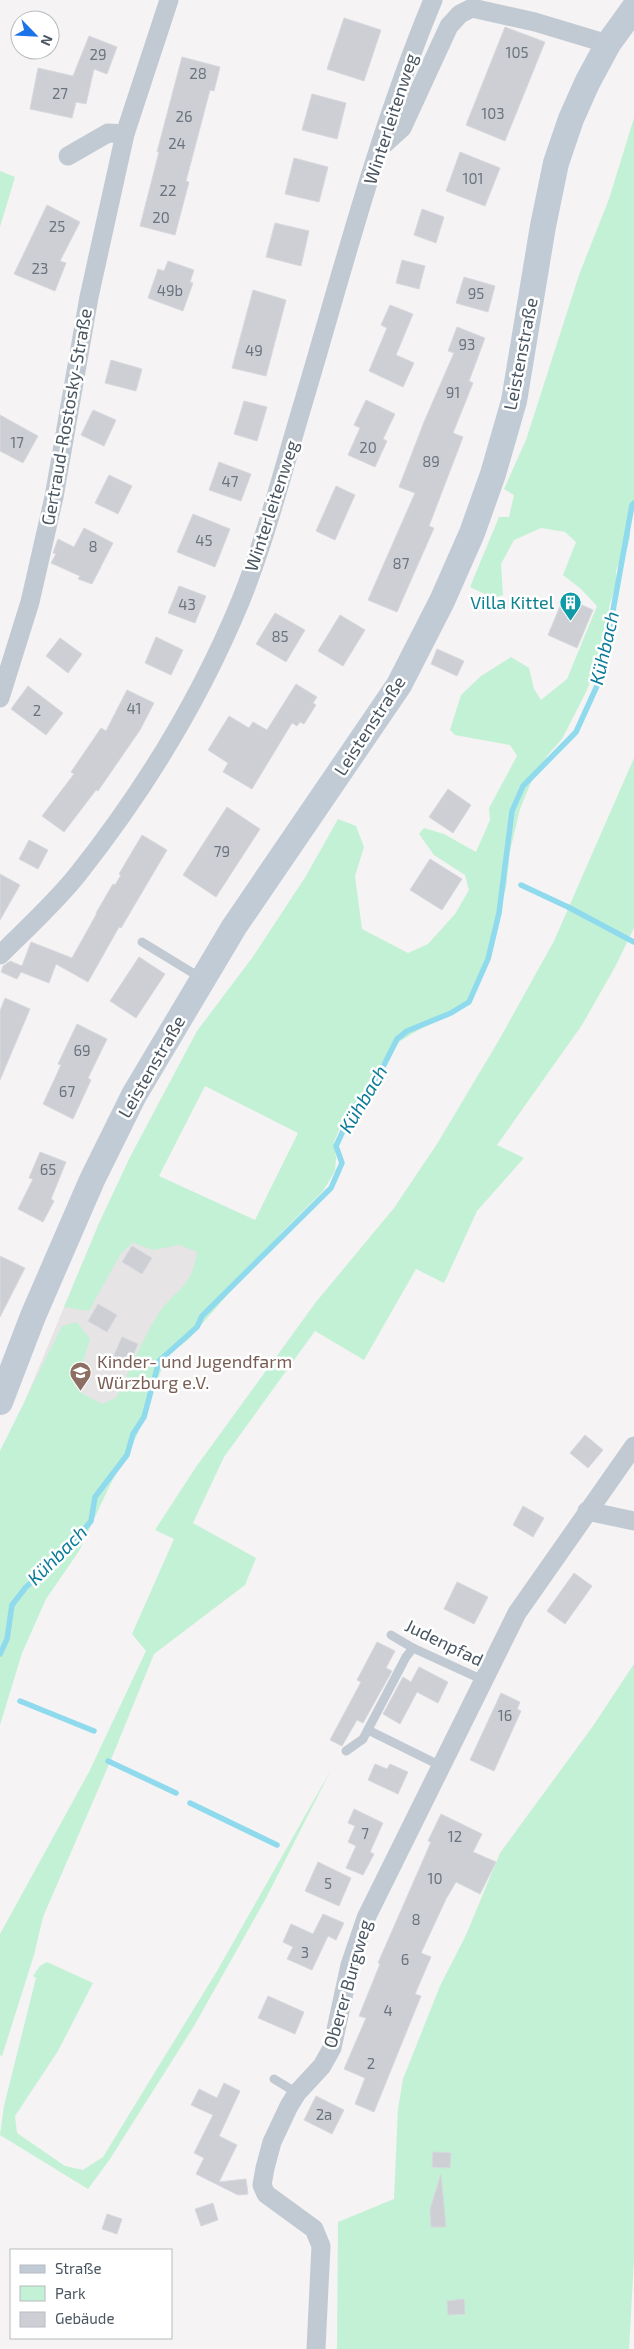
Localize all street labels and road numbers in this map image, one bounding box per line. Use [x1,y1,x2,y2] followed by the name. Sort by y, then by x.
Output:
[358,50,422,187] street label: Winterleitenweg
[498,296,542,412] street label: Leistenstraße
[36,307,96,527] street label: Gertraud-Rostosky-Straße
[239,437,303,574] street label: Winterleitenweg
[329,671,410,779] street label: Leistenstraße
[113,1011,189,1122] street label: Leistenstraße
[402,1614,487,1670] street label: Judenpfad
[318,1917,376,2050] street label: Oberer Burgweg

